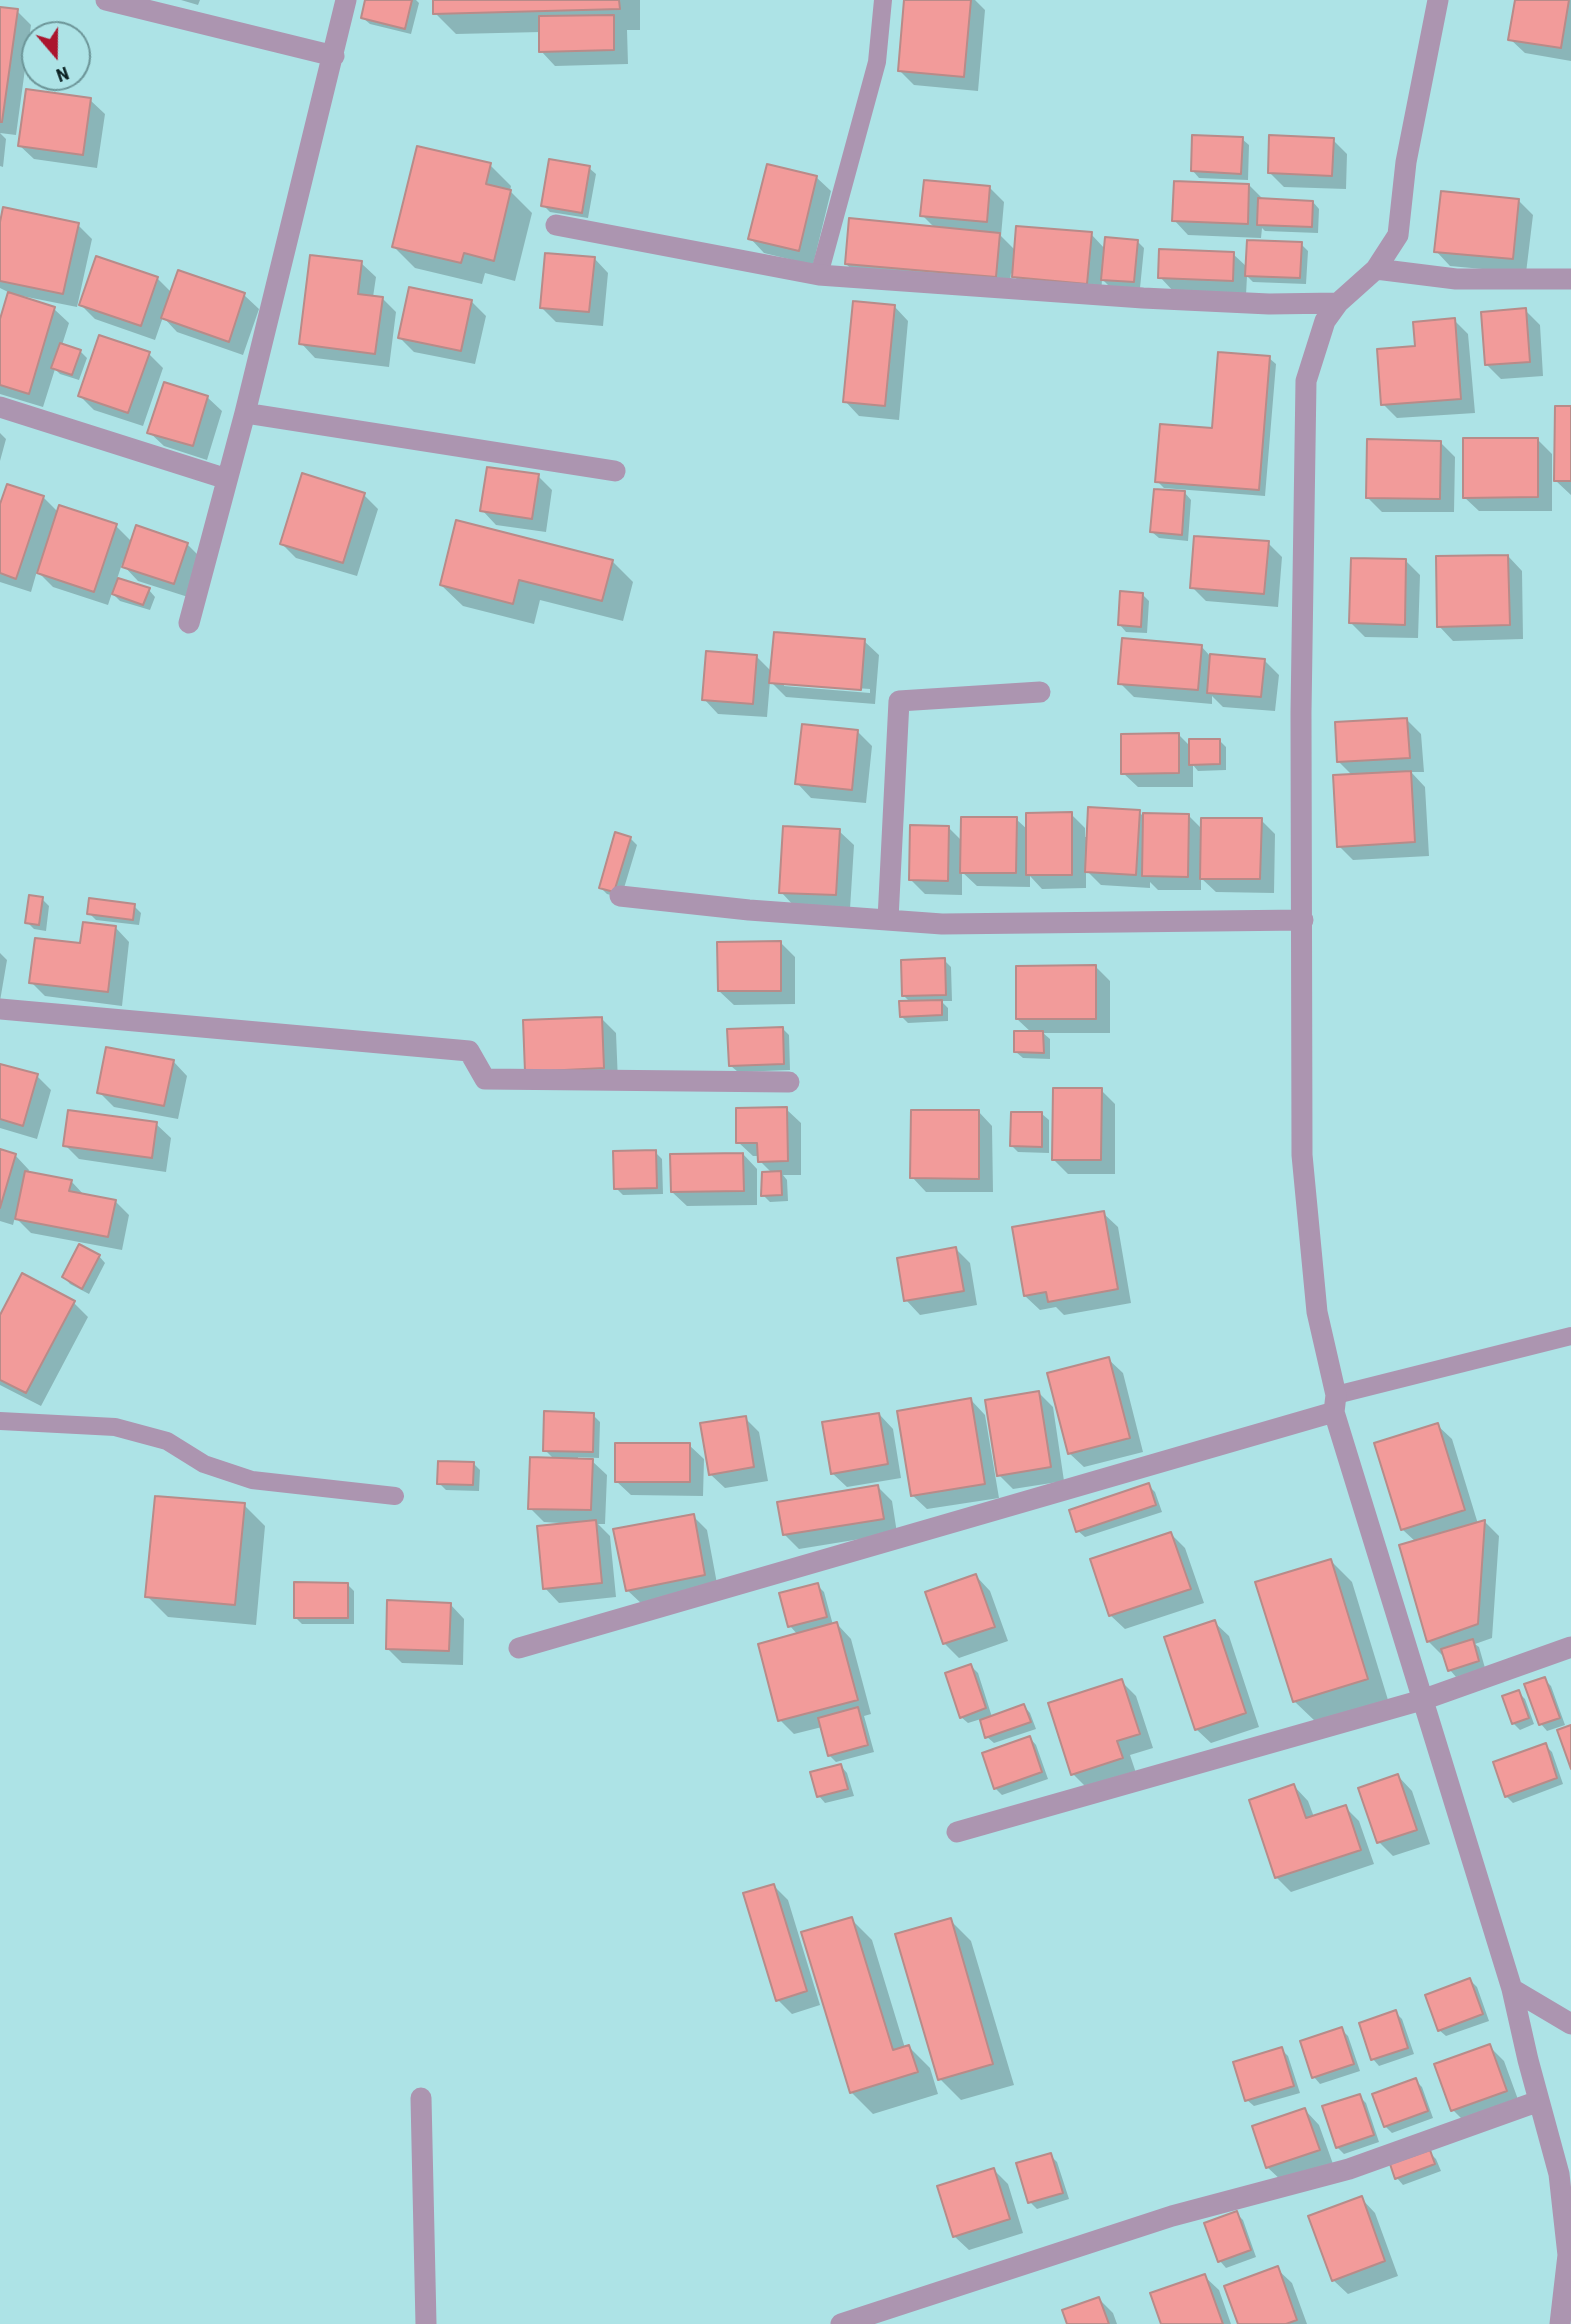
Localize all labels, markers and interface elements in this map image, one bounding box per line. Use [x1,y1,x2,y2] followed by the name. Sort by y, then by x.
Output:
[21,21,91,91] north arrow
[53,62,72,87] text: N

